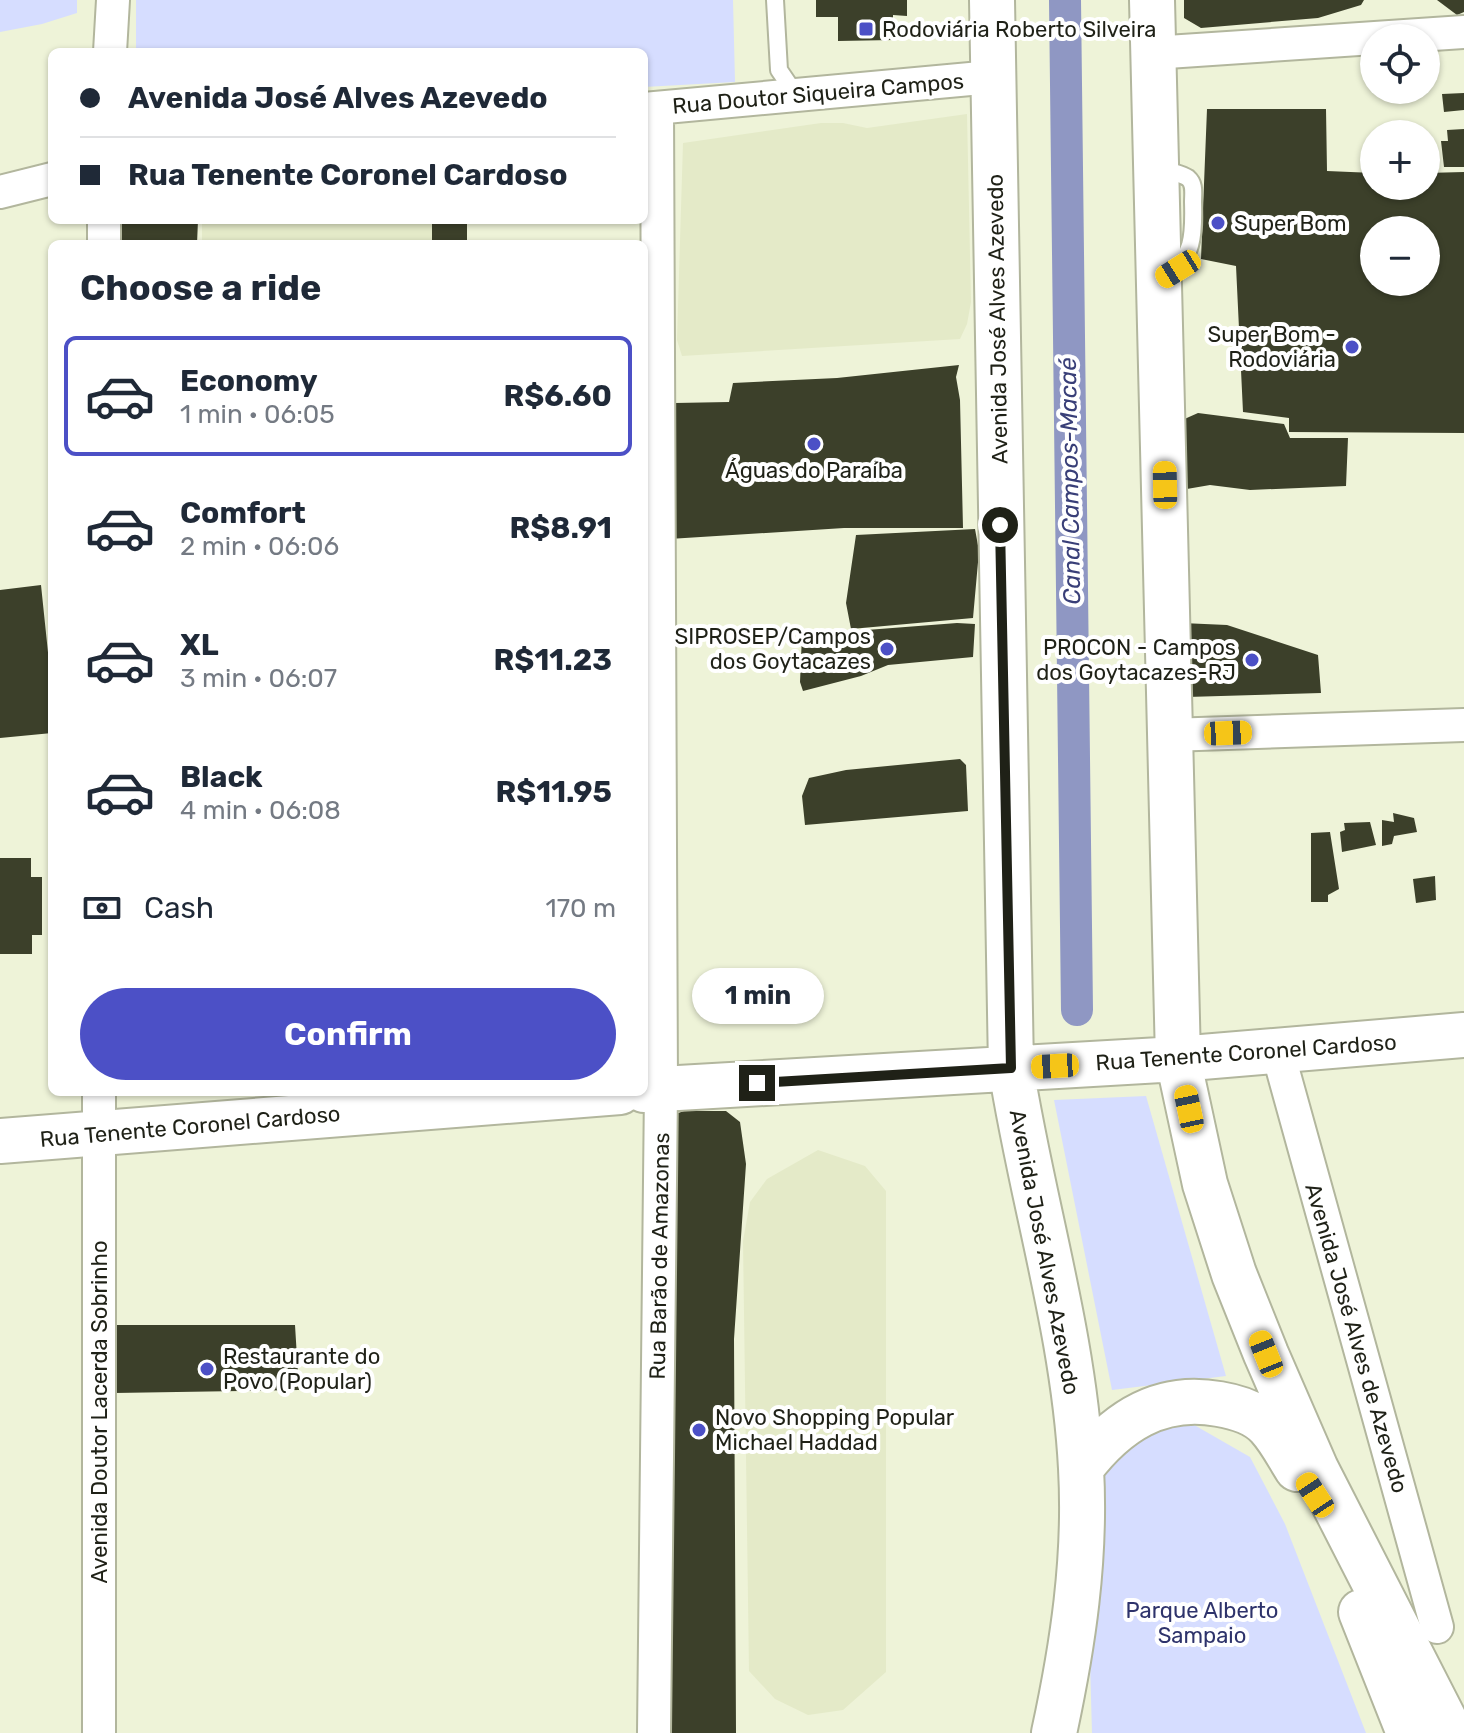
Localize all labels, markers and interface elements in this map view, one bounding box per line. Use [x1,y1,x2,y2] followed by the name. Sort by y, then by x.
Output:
[882,16,1156,43] place label: Rodoviária Roberto Silveira
[857,20,875,38] marker: Rodoviária Roberto Silveira
[1360,24,1440,296] map controls
[1360,24,1440,104] button: locate
[671,67,965,120] street label: Rua Doutor Siqueira Campos
[128,80,548,116] text: Avenida José Alves Azevedo
[1360,120,1440,200] button: +
[128,157,568,193] text: Rua Tenente Coronel Cardoso
[981,174,1014,464] street label: Avenida José Alves Azevedo
[1234,210,1347,237] place label: Super Bom
[1209,214,1227,232] marker: Super Bom
[1360,216,1440,296] button: −
[1151,246,1205,292] car
[80,266,321,309] text: Choose a ride
[1207,321,1336,373] place label: Super Bom - Rodoviária
[1343,338,1361,356] marker: Super Bom - Rodoviária
[1054,357,1086,605] water label: Canal Campos-Macaé
[84,360,156,432] icon: car
[180,363,318,399] text: Economy
[503,378,612,414] text: R$6.60
[180,399,335,430] text: 1 min · 06:05
[805,435,823,453] marker: Águas do Paraíba
[725,457,903,484] place label: Águas do Paraíba
[1153,461,1177,509] car
[84,492,156,564] icon: car
[180,495,306,531] text: Comfort
[982,507,1018,543] route start
[510,510,612,546] text: R$8.91
[180,531,339,562] text: 2 min · 06:06
[674,623,871,675] place label: SIPROSEP/Campos dos Goytacazes
[84,624,156,696] icon: car
[180,627,219,663] text: XL
[1036,634,1236,686] place label: PROCON - Campos dos Goytacazes-RJ
[878,640,896,658] marker: SIPROSEP/Campos dos Goytacazes
[494,642,612,678] text: R$11.23
[1243,651,1261,669] marker: PROCON - Campos dos Goytacazes-RJ
[180,663,337,694] text: 3 min · 06:07
[1204,720,1252,746] car
[84,756,156,828] icon: car
[180,759,263,795] text: Black
[495,774,612,810] text: R$11.95
[180,795,341,826] text: 4 min · 06:08
[80,886,124,930] icon: cash
[144,890,214,926] text: Cash
[546,893,616,924] text: 170 m
[691,967,823,1023] callout: 1 min
[725,980,791,1011] text: 1 min
[80,988,616,1080] button: Confirm
[1095,1029,1397,1076] street label: Rua Tenente Coronel Cardoso
[1030,1053,1080,1079] car
[739,1065,775,1101] route end
[1172,1083,1206,1135] car
[39,1100,341,1153] street label: Rua Tenente Coronel Cardoso
[1004,1107,1085,1397] street label: Avenida José Alves Azevedo
[644,1132,675,1380] street label: Rua Barão de Amazonas
[1299,1180,1414,1496] street label: Avenida José Alves de Azevedo
[86,1240,113,1584] street label: Avenida Doutor Lacerda Sobrinho
[1246,1327,1286,1381] car
[223,1343,380,1395] place label: Restaurante do Povo (Popular)
[198,1360,216,1378] marker: Restaurante do Povo (Popular)
[715,1404,955,1456] place label: Novo Shopping Popular Michael Haddad
[690,1421,708,1439] marker: Novo Shopping Popular Michael Haddad
[1292,1468,1338,1522] car
[1126,1597,1278,1649] park label: Parque Alberto Sampaio

